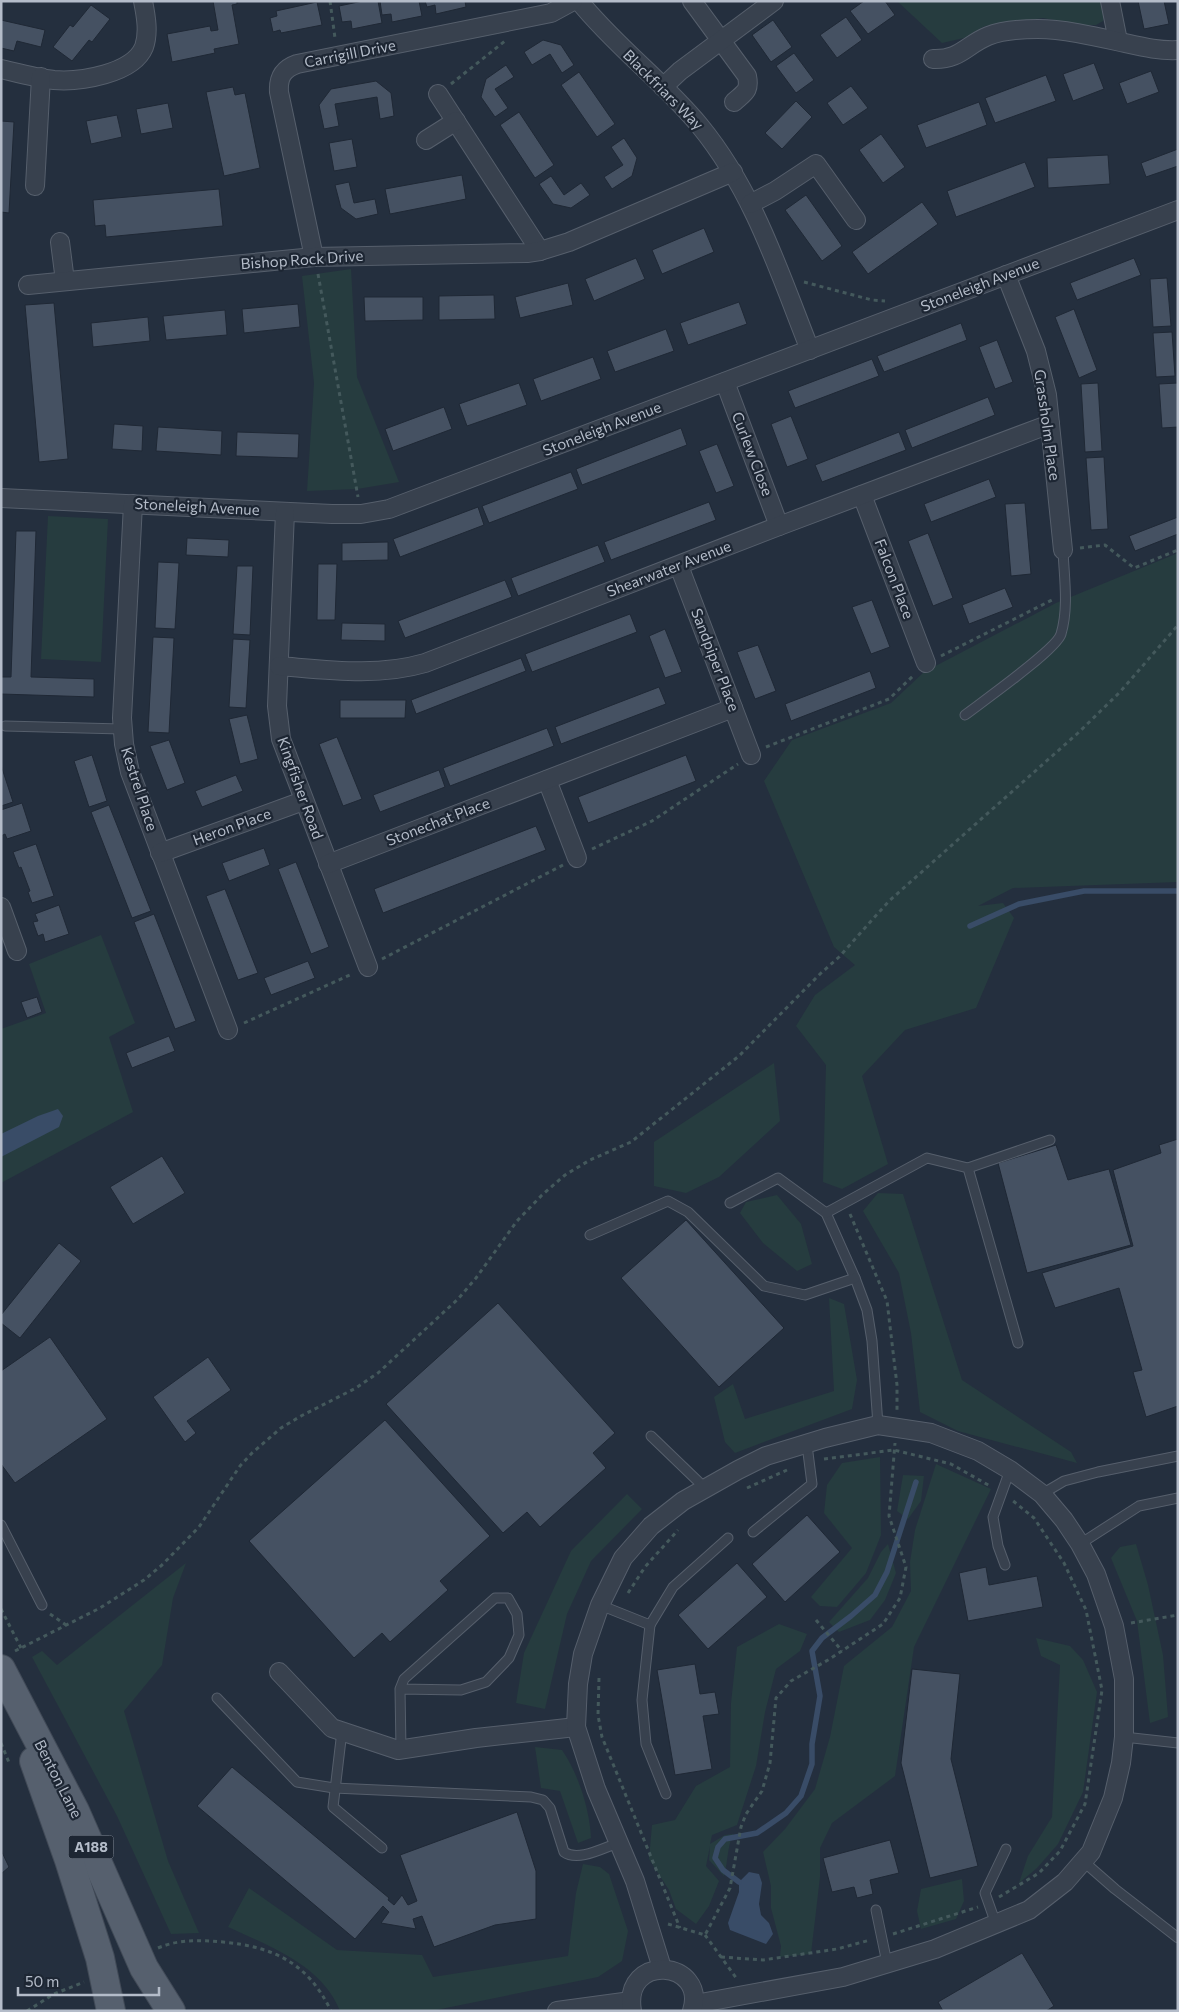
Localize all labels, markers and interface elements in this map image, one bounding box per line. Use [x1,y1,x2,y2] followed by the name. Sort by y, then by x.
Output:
[303,35,397,71] street label: Carrigill Drive
[620,45,708,133] street label: Blackfriars Way
[240,246,364,272] street label: Bishop Rock Drive
[918,253,1041,315] street label: Stoneleigh Avenue
[1031,368,1065,482] street label: Grassholm Place
[540,397,663,459] street label: Stoneleigh Avenue
[729,409,777,498] street label: Curlew Close
[134,494,260,518] street label: Stoneleigh Avenue
[604,536,733,600] street label: Shearwater Avenue
[871,536,918,621] street label: Falcon Place
[688,606,744,714] street label: Sandpiper Place
[274,734,328,841] street label: Kingfisher Road
[118,744,162,833] street label: Kestrel Place
[383,793,492,849] street label: Stonechat Place
[190,804,273,848] street label: Heron Place
[31,1736,86,1821] street label: Benton Lane
[68,1835,114,1858] road number: A188
[18,1964,159,1996] scale bar
[25,1972,59,1990] text: 50 m

